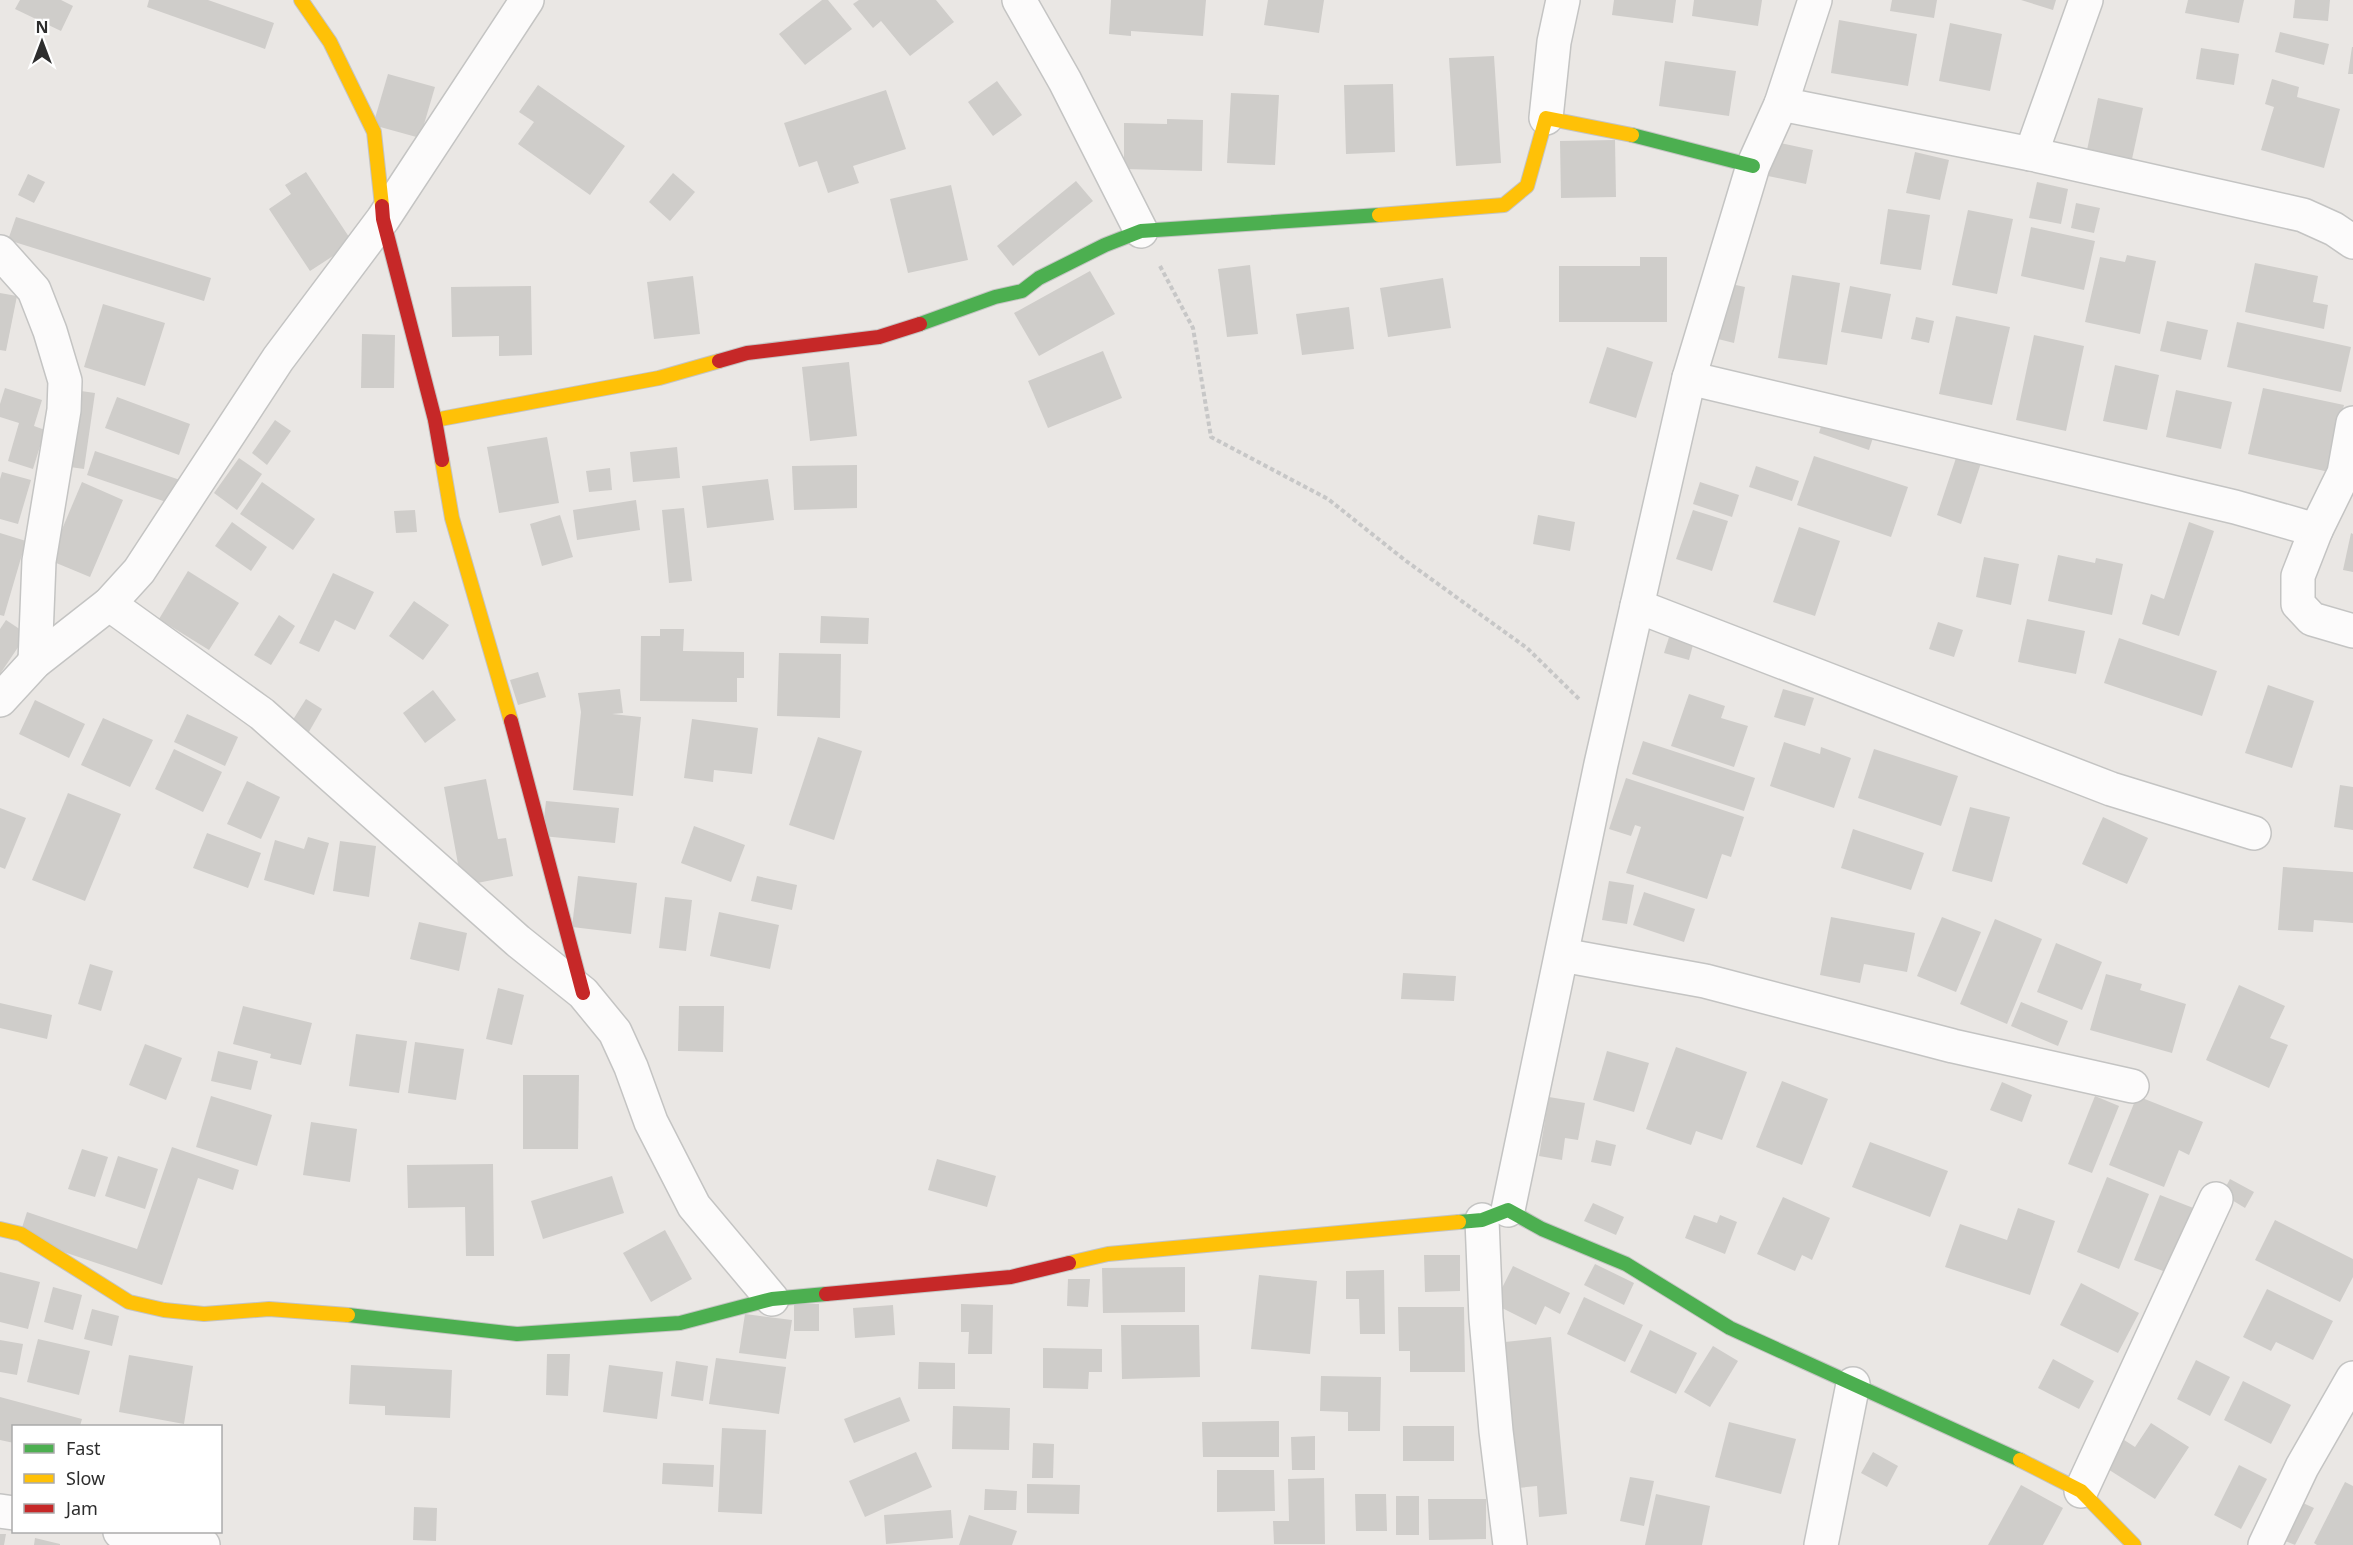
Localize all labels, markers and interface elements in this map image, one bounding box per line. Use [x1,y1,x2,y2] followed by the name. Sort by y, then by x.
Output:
[12,12,72,72] north arrow
[35,16,49,38] text: N
[12,1425,222,1533] legend
[66,1436,101,1460] text: Fast
[66,1466,105,1490] text: Slow
[64,1496,98,1520] text: Jam

